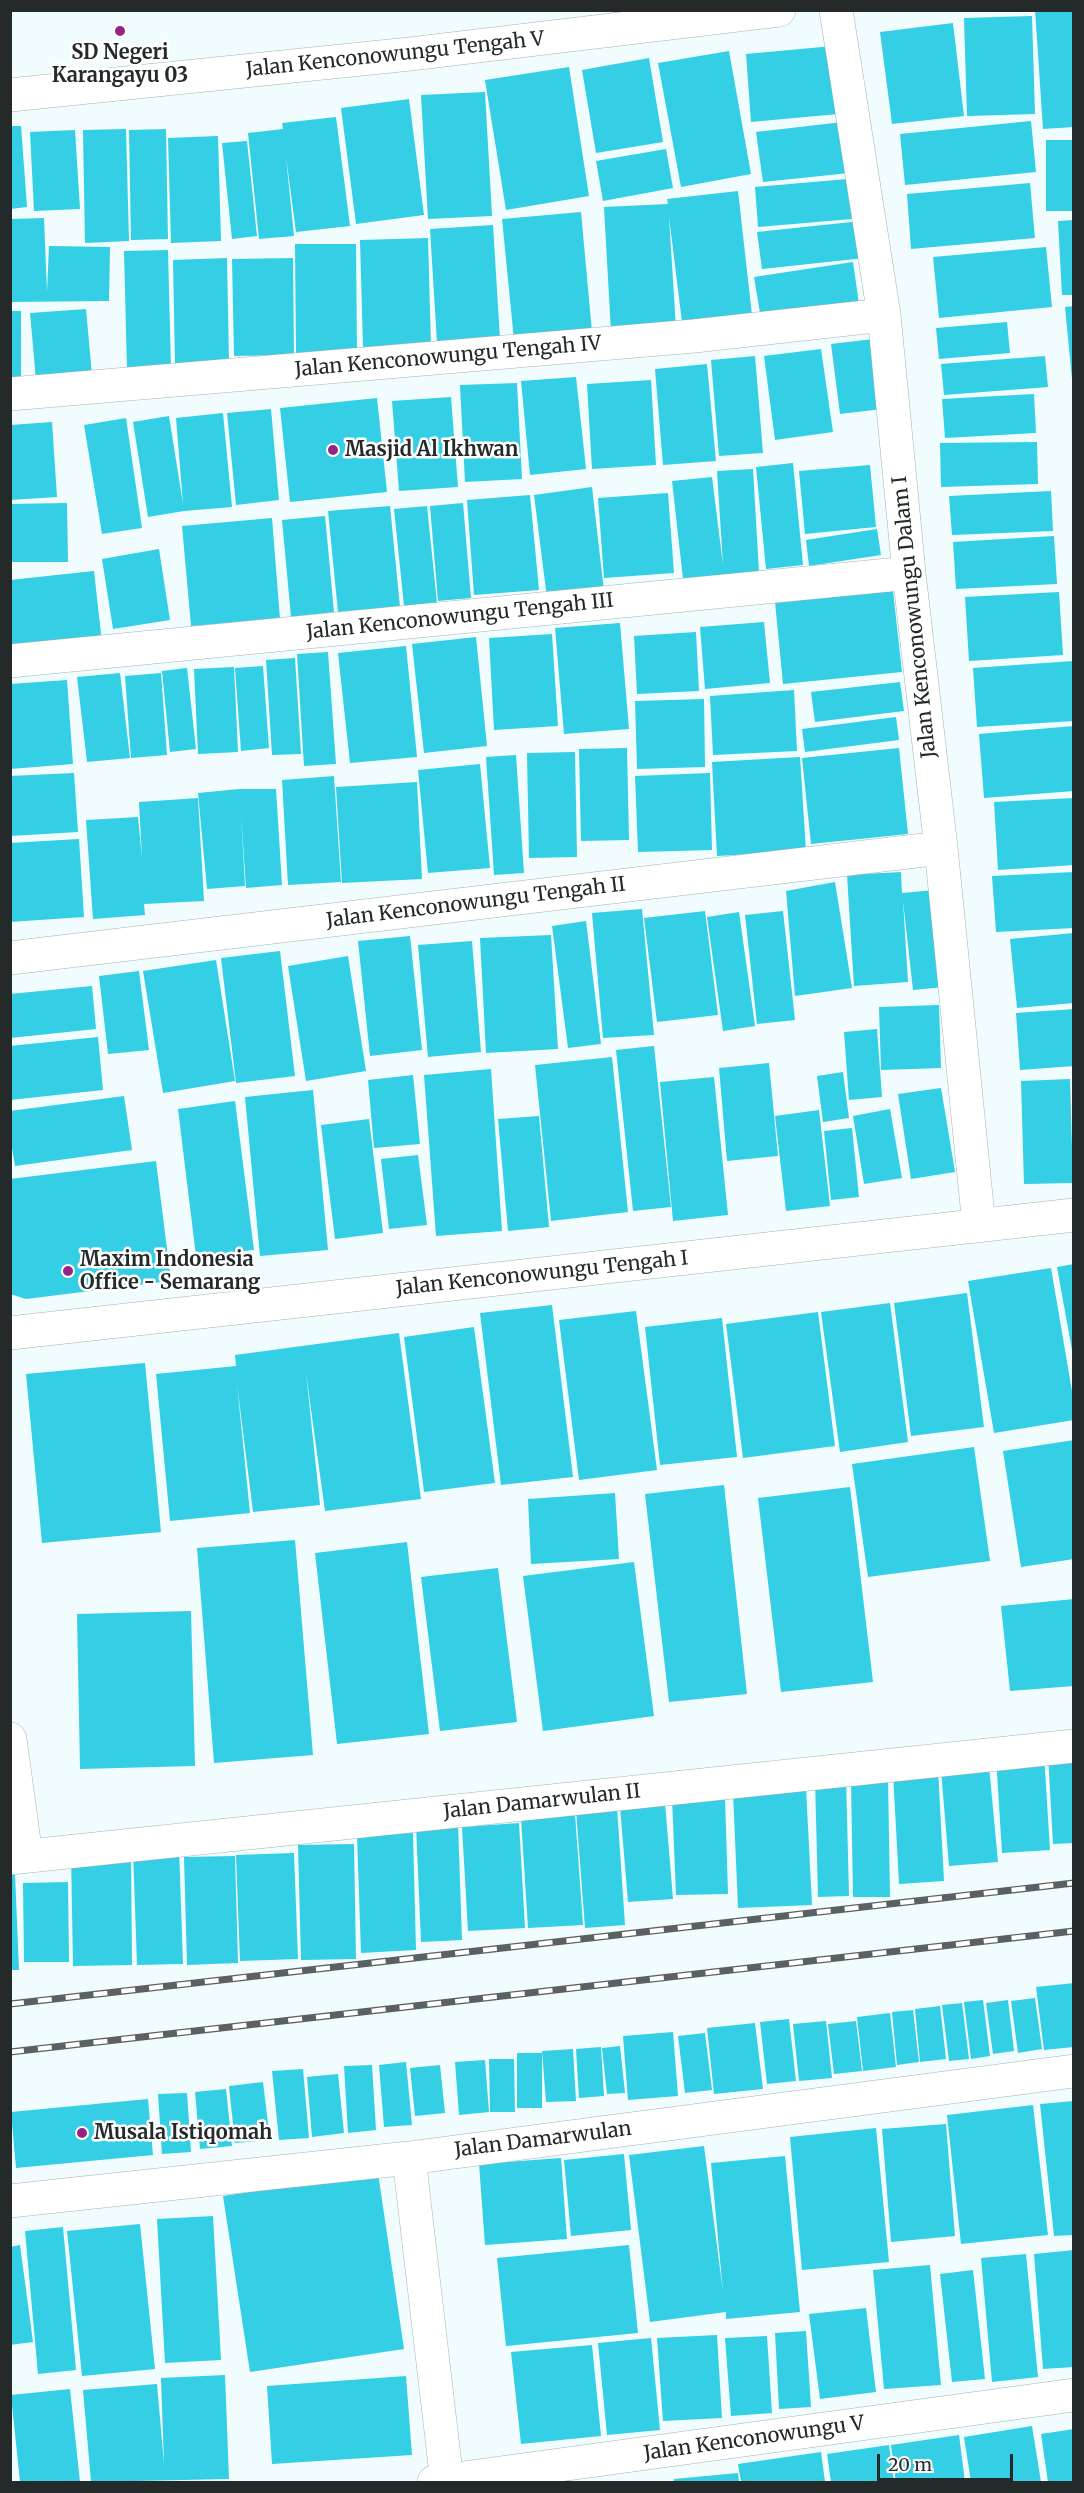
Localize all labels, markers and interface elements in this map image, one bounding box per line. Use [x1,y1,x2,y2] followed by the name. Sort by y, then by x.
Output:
[113,24,127,38] marker: SD Negeri Karangayu 03
[245,27,545,83] street label: Jalan Kenconowungu Tengah V
[52,41,188,88] place label: SD Negeri Karangayu 03
[294,332,602,382] street label: Jalan Kenconowungu Tengah IV
[345,438,518,462] place label: Masjid Al Ikhwan
[326,443,340,457] marker: Masjid Al Ikhwan
[888,475,942,759] street label: Jalan Kenconowungu Dalam I
[305,589,615,645] street label: Jalan Kenconowungu Tengah III
[325,873,627,933] street label: Jalan Kenconowungu Tengah II
[395,1247,689,1301] street label: Jalan Kenconowungu Tengah I
[80,1248,260,1295] place label: Maxim Indonesia Office - Semarang
[61,1264,75,1278] marker: Maxim Indonesia Office - Semarang
[442,1780,642,1824] street label: Jalan Damarwulan II
[453,2117,633,2163] street label: Jalan Damarwulan
[94,2121,272,2145] place label: Musala Istiqomah
[75,2126,89,2140] marker: Musala Istiqomah
[642,2412,866,2466] street label: Jalan Kenconowungu V
[880,2442,1016,2480] scale bar
[888,2453,932,2476] text: 20 m

